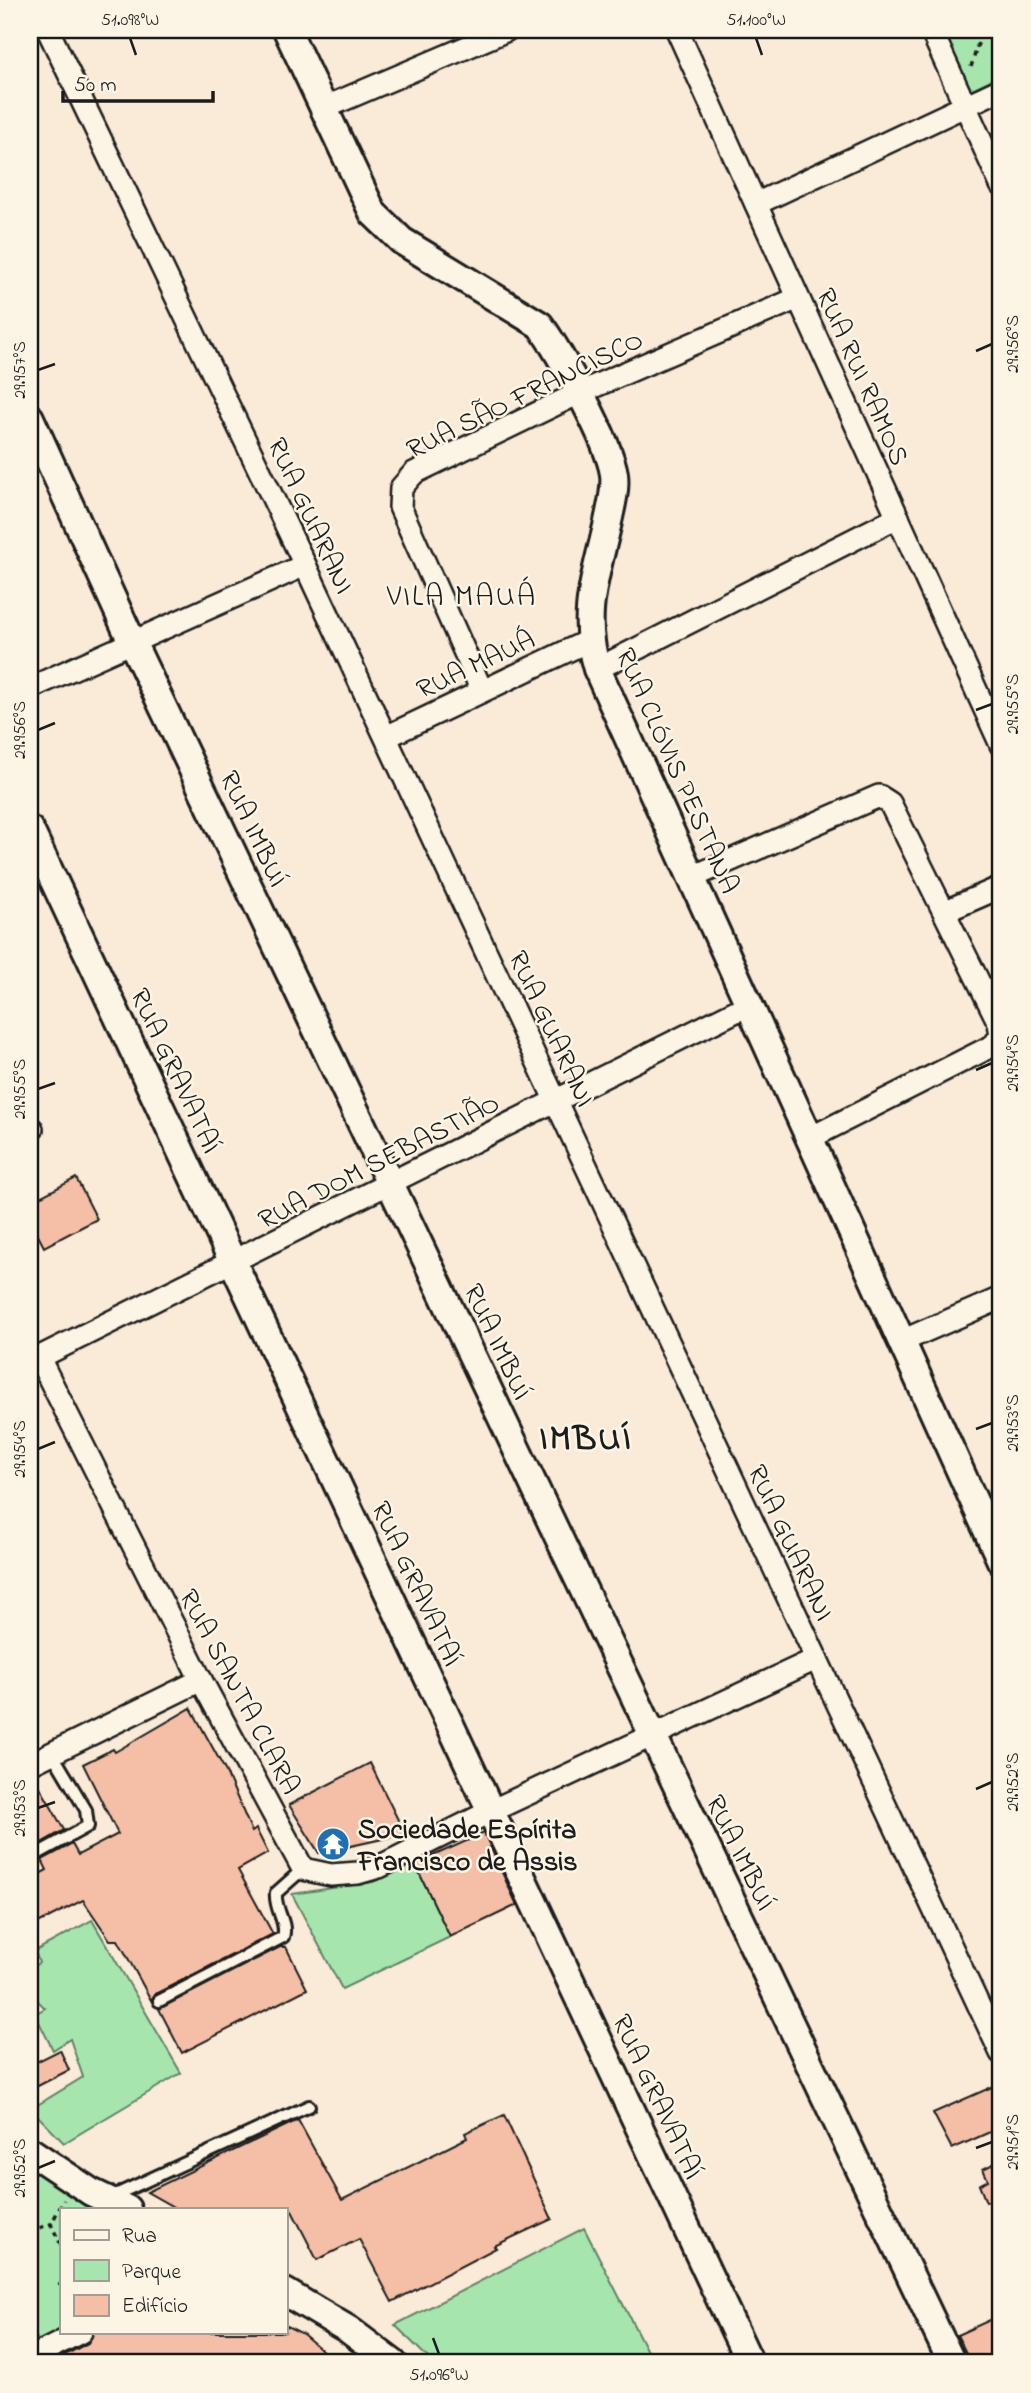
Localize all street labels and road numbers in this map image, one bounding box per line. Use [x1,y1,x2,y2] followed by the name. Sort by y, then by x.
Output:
[803,282,918,473] street label: RUA RUI RAMOS
[400,321,651,471] street label: RUA SÃO FRANCISCO
[255,432,363,601] street label: RUA GUARANI
[410,621,543,712] street label: RUA MAUÁ
[603,642,748,901] street label: RUA CLÓVIS PESTANA
[207,765,297,894] street label: RUA IMBUÍ
[496,945,604,1114] street label: RUA GUARANI
[118,982,230,1161] street label: RUA GRAVATAÍ
[252,1084,507,1242] street label: RUA DOM SEBASTIÃO
[451,1278,541,1407] street label: RUA IMBUÍ
[735,1459,843,1628] street label: RUA GUARANI
[359,1495,471,1674] street label: RUA GRAVATAÍ
[166,1583,309,1803] street label: RUA SANTA CLARA
[693,1789,784,1918] street label: RUA IMBUÍ
[600,2008,712,2187] street label: RUA GRAVATAÍ

